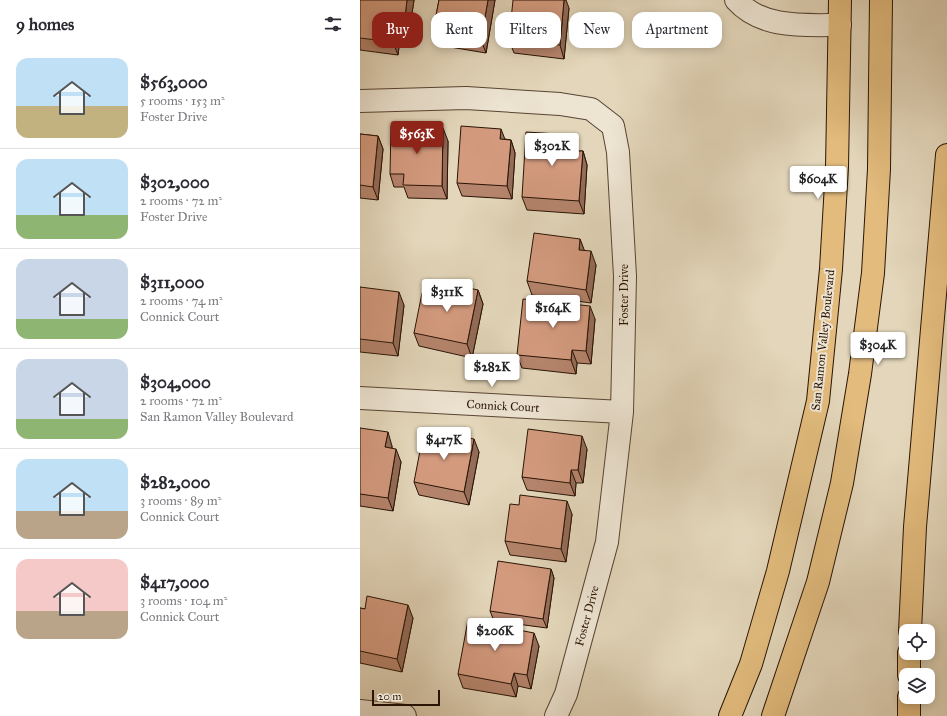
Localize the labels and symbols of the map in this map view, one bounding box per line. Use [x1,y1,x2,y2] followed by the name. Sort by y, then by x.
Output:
[389,121,445,155] pin: $563K
[524,133,580,167] pin: $302K
[790,166,846,200] pin: $604K
[617,264,631,326] street label: Foster Drive
[809,269,837,411] street label: San Ramon Valley Boulevard
[419,279,475,313] pin: $311K
[525,295,581,329] pin: $164K
[850,332,906,366] pin: $304K
[464,354,520,388] pin: $282K
[466,397,541,415] street label: Connick Court
[416,427,472,461] pin: $417K
[572,584,602,648] street label: Foster Drive
[467,618,523,652] pin: $206K
[372,688,440,707] scale bar

